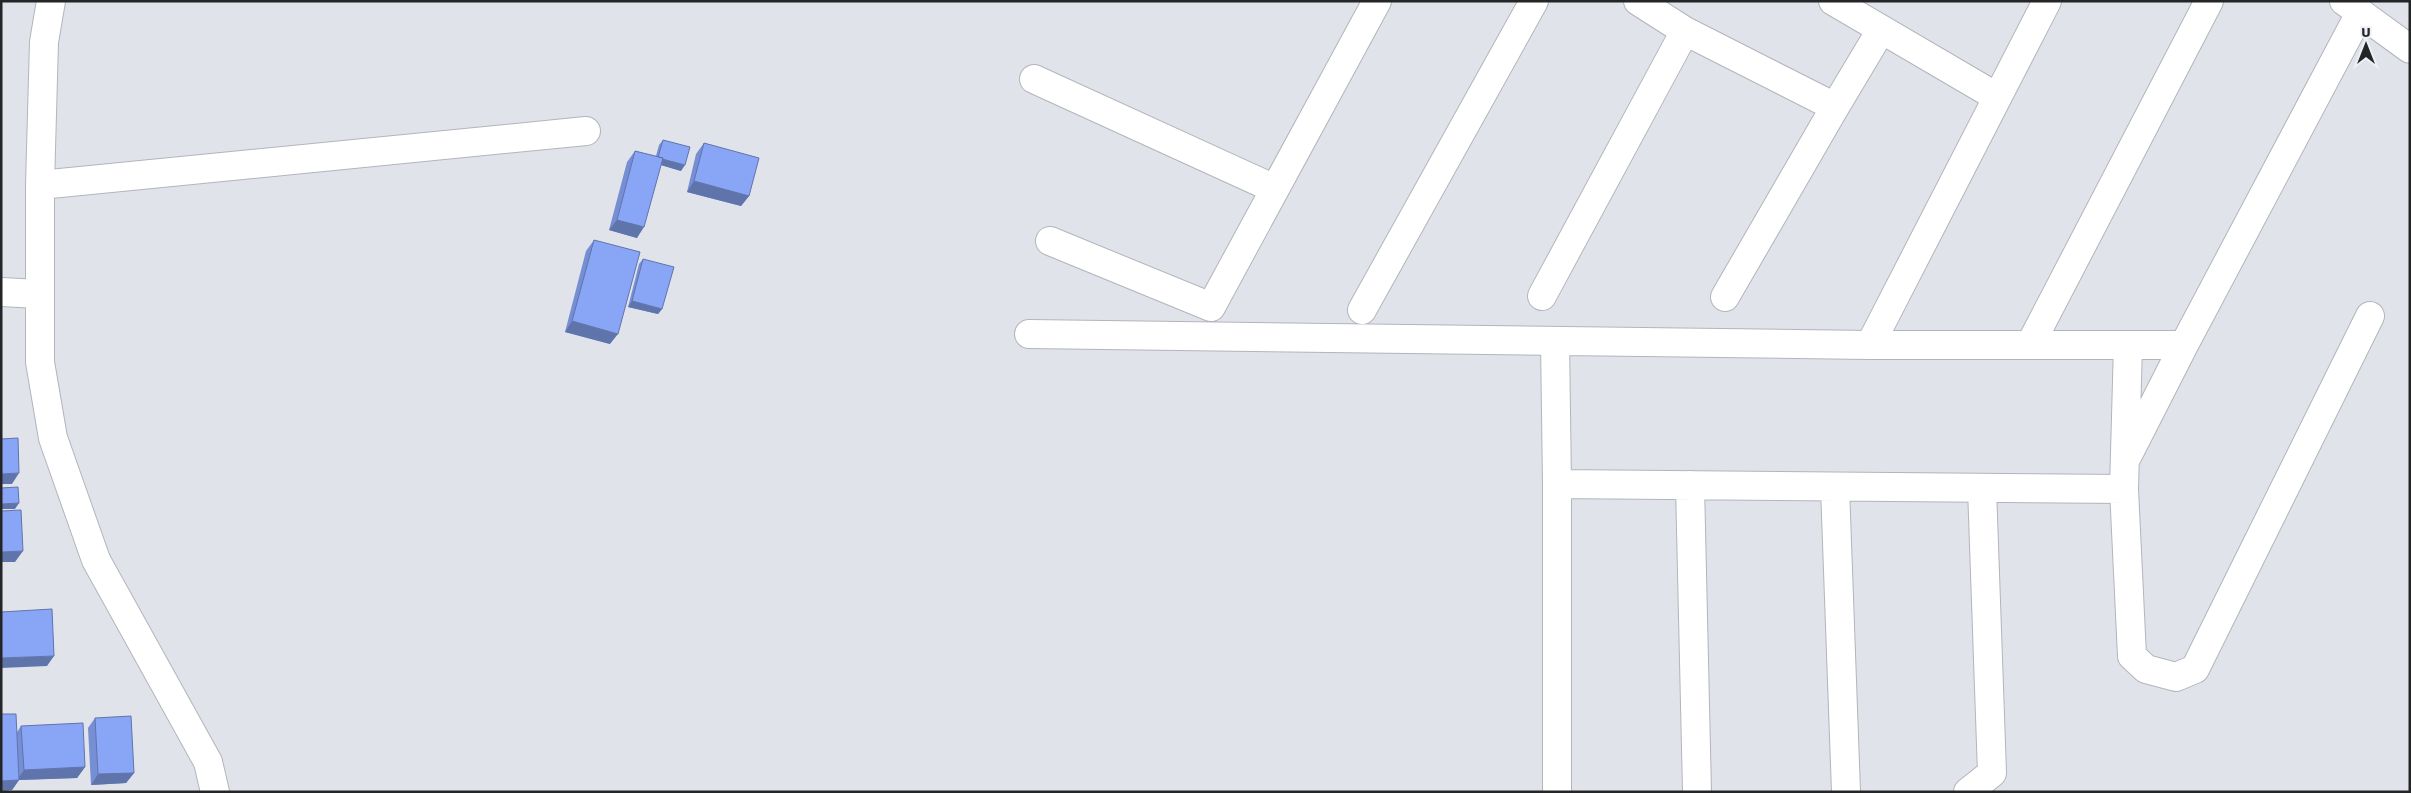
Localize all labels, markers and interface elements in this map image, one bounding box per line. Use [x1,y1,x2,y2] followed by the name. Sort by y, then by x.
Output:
[2341,20,2391,70] north arrow
[2361,24,2371,41] text: U

